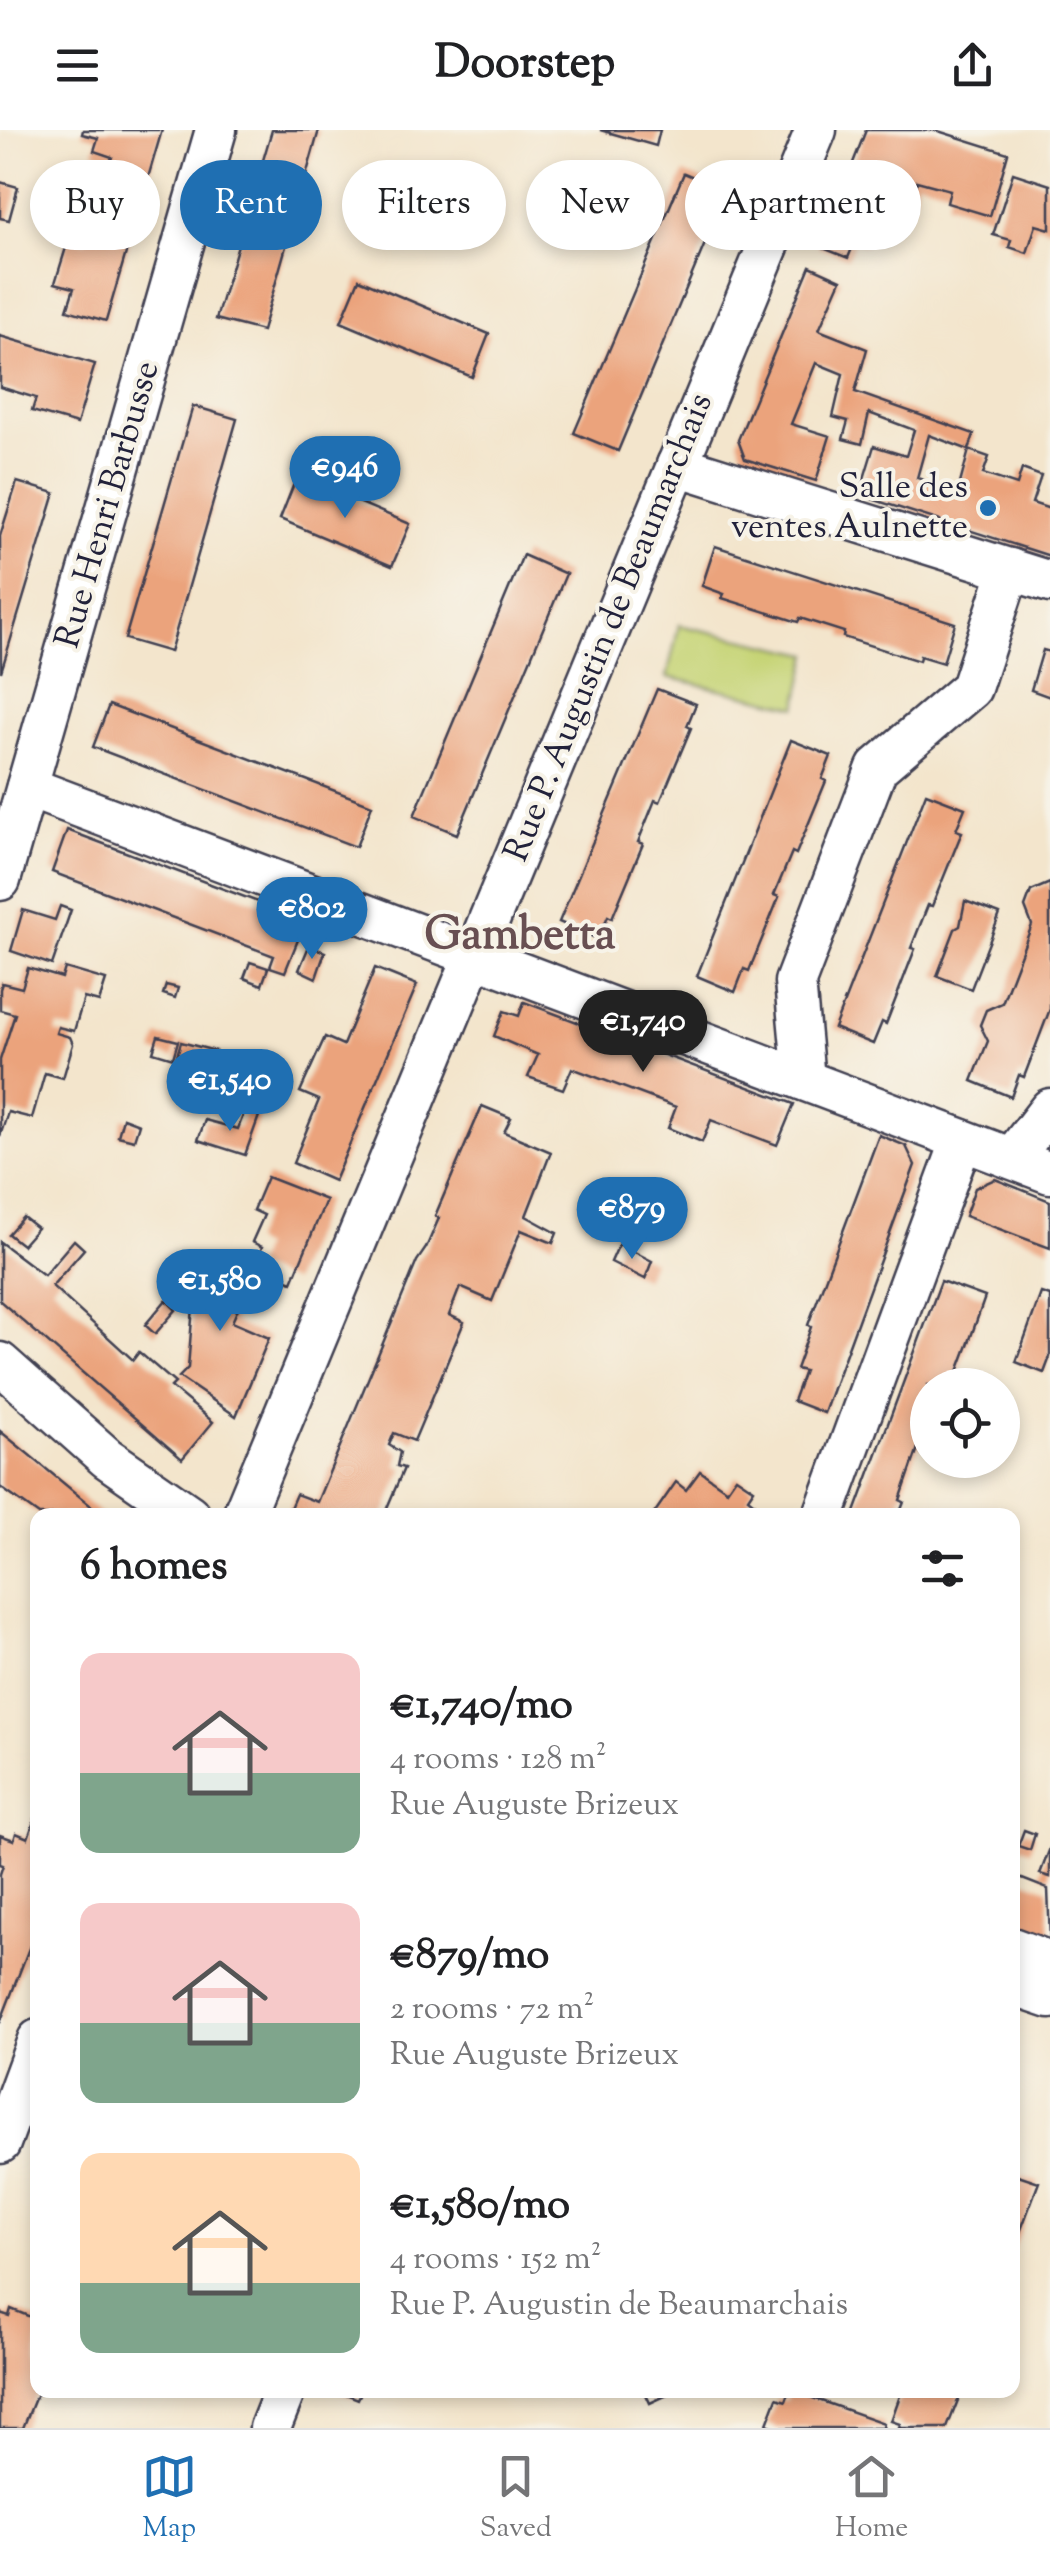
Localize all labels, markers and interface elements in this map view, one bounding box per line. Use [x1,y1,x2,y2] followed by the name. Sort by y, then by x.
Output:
[435,33,615,98] text: Doorstep
[50,38,105,93] icon: menu
[945,38,1000,93] icon: share
[30,160,160,250] chip: Buy
[180,160,322,250] chip: Rent
[342,160,506,250] chip: Filters
[526,160,665,250] chip: New
[685,160,921,250] chip: Apartment
[44,355,174,655] street label: Rue Henri Barbusse
[492,386,728,870] street label: Rue P. Augustin de Beaumarchais
[286,436,404,521] pin: €946
[312,445,378,491] text: €946
[731,463,968,554] place label: Salle des ventes Aulnette
[977,497,999,519] marker: Salle des ventes Aulnette
[253,877,371,962] pin: €802
[278,886,346,932] text: €802
[424,905,616,970] district label: Gambetta
[562,990,724,1075] pin: €1,740
[600,999,686,1045] text: €1,740
[149,1049,311,1134] pin: €1,540
[189,1058,271,1104] text: €1,540
[573,1177,691,1262] pin: €879
[599,1186,665,1232] text: €879
[139,1249,301,1334] pin: €1,580
[178,1258,262,1304] text: €1,580
[910,1368,1020,1478] map controls
[910,1368,1020,1478] button: locate
[80,1538,227,1598] text: 6 homes
[915,1541,970,1596] icon: filters
[390,1677,573,1737] text: €1,740/mo
[160,1693,280,1813] icon: home
[390,1737,607,1783] text: 4 rooms · 128 m²
[390,1783,679,1829] text: Rue Auguste Brizeux
[390,1927,549,1987] text: €879/mo
[160,1943,280,2063] icon: home
[390,1987,594,2033] text: 2 rooms · 72 m²
[390,2033,679,2079] text: Rue Auguste Brizeux
[390,2177,570,2237] text: €1,580/mo
[160,2193,280,2313] icon: home
[390,2237,602,2283] text: 4 rooms · 152 m²
[390,2283,848,2329] text: Rue P. Augustin de Beaumarchais
[142,2449,197,2549] tab: Map
[480,2449,552,2549] tab: Saved
[835,2449,908,2549] tab: Home

